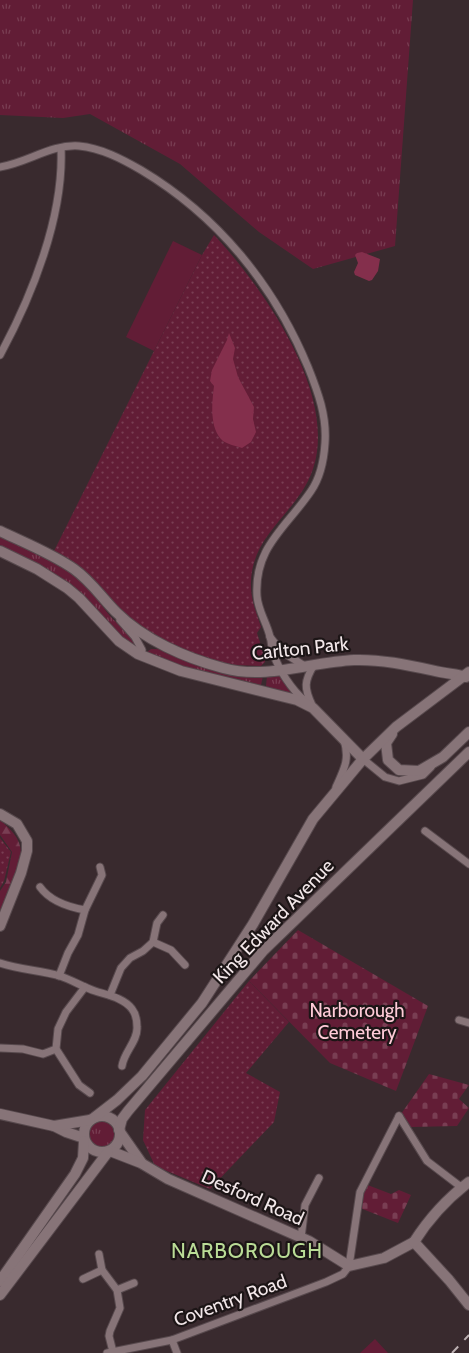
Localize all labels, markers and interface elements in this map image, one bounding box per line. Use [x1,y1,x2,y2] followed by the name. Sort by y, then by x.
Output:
[251,632,350,665] street label: Carlton Park
[208,854,339,988] street label: King Edward Avenue
[309,999,405,1044] park label: Narborough Cemetery
[198,1165,308,1230] street label: Desford Road
[171,1238,323,1263] district label: NARBOROUGH
[171,1269,290,1332] street label: Coventry Road

